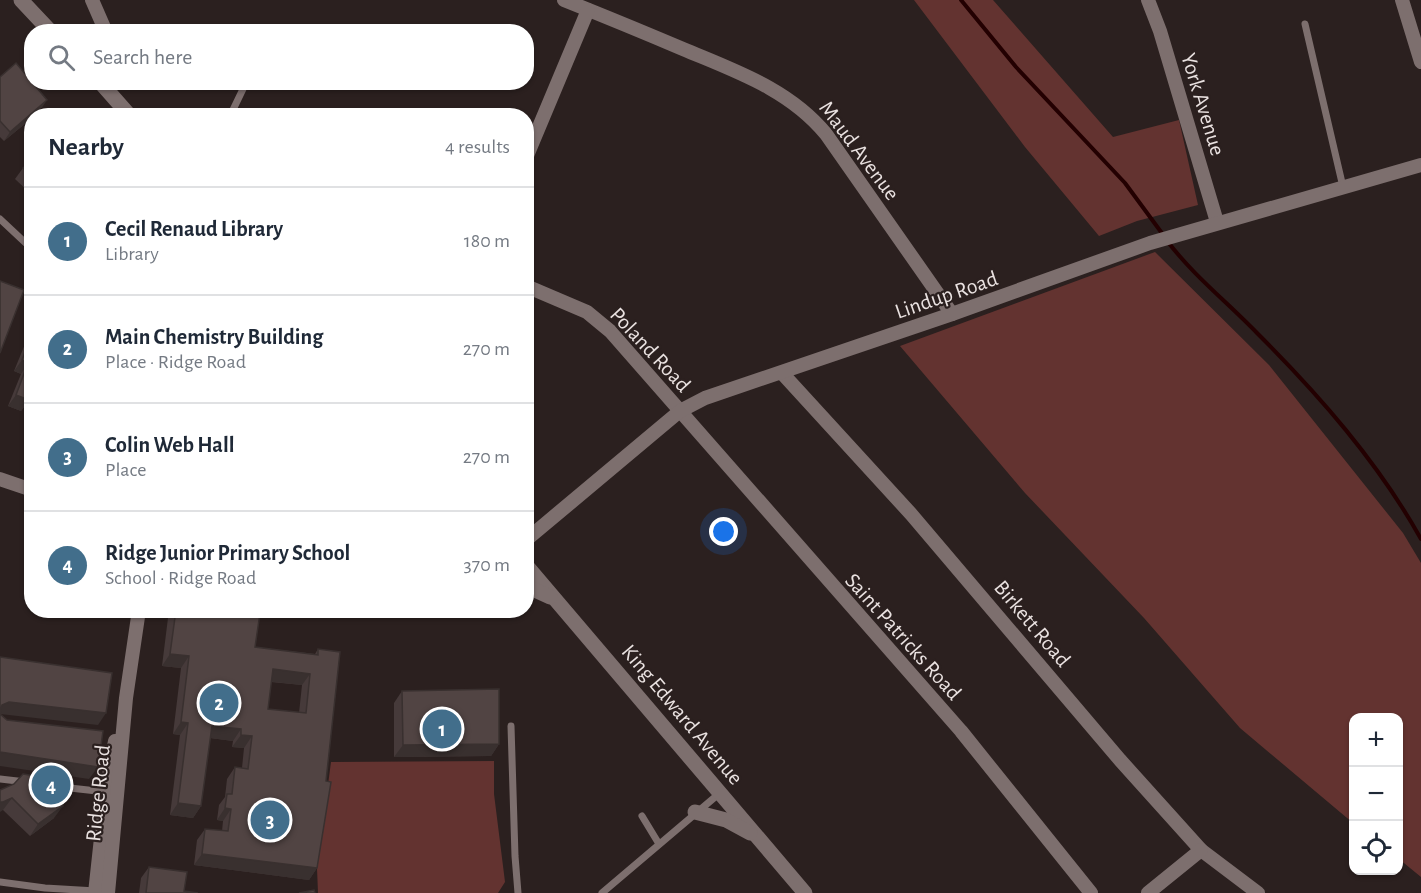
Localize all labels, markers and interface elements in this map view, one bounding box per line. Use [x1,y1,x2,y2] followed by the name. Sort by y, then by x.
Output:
[24,24,534,90] search box
[45,41,78,74] icon: search
[93,46,192,68] text: Search here
[1177,51,1229,158] street label: York Avenue
[815,97,903,204] street label: Maud Avenue
[48,134,124,160] text: Nearby
[445,137,510,157] text: 4 results
[105,218,283,240] text: Cecil Renaud Library
[64,231,71,251] text: 1
[464,231,510,251] text: 180 m
[105,244,159,264] text: Library
[892,267,1001,323] street label: Lindup Road
[606,303,695,396] street label: Poland Road
[105,326,323,348] text: Main Chemistry Building
[63,339,72,359] text: 2
[463,339,510,359] text: 270 m
[105,352,246,372] text: Place · Ridge Road
[105,434,234,456] text: Colin Web Hall
[63,447,72,467] text: 3
[463,447,510,467] text: 270 m
[105,460,146,480] text: Place
[709,517,738,546] your location
[105,542,350,564] text: Ridge Junior Primary School
[62,555,73,575] text: 4
[464,555,510,575] text: 370 m
[105,568,256,588] text: School · Ridge Road
[841,569,966,704] street label: Saint Patricks Road
[990,576,1075,671] street label: Birkett Road
[618,640,747,789] street label: King Edward Avenue
[200,680,238,726] pin: 2
[422,706,462,752] pin: 1
[1349,713,1403,875] map controls
[1349,713,1403,767] button: +
[82,744,114,843] street label: Ridge Road
[32,762,70,808] pin: 4
[1349,767,1403,821] button: −
[250,798,290,842] pin: 3
[1349,821,1403,875] button: locate

